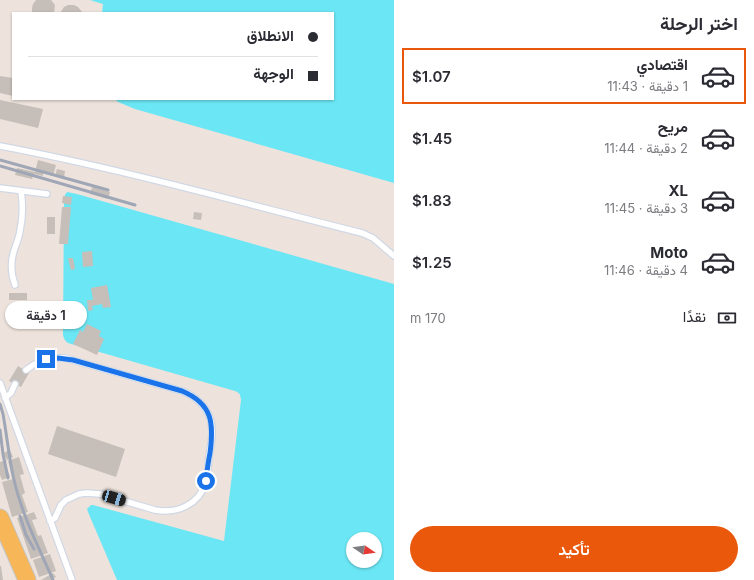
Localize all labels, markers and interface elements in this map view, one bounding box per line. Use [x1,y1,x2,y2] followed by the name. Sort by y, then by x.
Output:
[660,13,738,34] text: اختر الرحلة
[247,26,294,45] text: الانطلاق
[636,55,688,74] text: اقتصادي
[700,58,736,94] icon: car
[253,64,294,83] text: الوجهة
[412,67,451,86] text: $1.07
[607,78,688,94] text: 1 دقيقة · 11:43
[658,117,688,136] text: مريح
[700,120,736,156] icon: car
[412,129,452,148] text: $1.45
[604,140,688,156] text: 2 دقيقة · 11:44
[668,181,688,200] text: XL
[700,182,736,218] icon: car
[412,191,452,210] text: $1.83
[605,200,688,216] text: 3 دقيقة · 11:45
[650,243,688,262] text: Moto
[700,244,736,280] icon: car
[412,253,452,272] text: $1.25
[604,262,688,278] text: 4 دقيقة · 11:46
[5,301,87,329] callout: 1 دقيقة
[26,307,66,323] text: 1 دقيقة
[683,307,706,326] text: نقدًا
[716,307,738,329] icon: cash
[410,310,446,326] text: 170 m
[37,350,55,368] route end
[197,472,215,490] route start
[101,489,127,507] car
[410,526,738,572] button: تأكيد
[346,532,382,568] north arrow
[346,532,382,568] map controls

